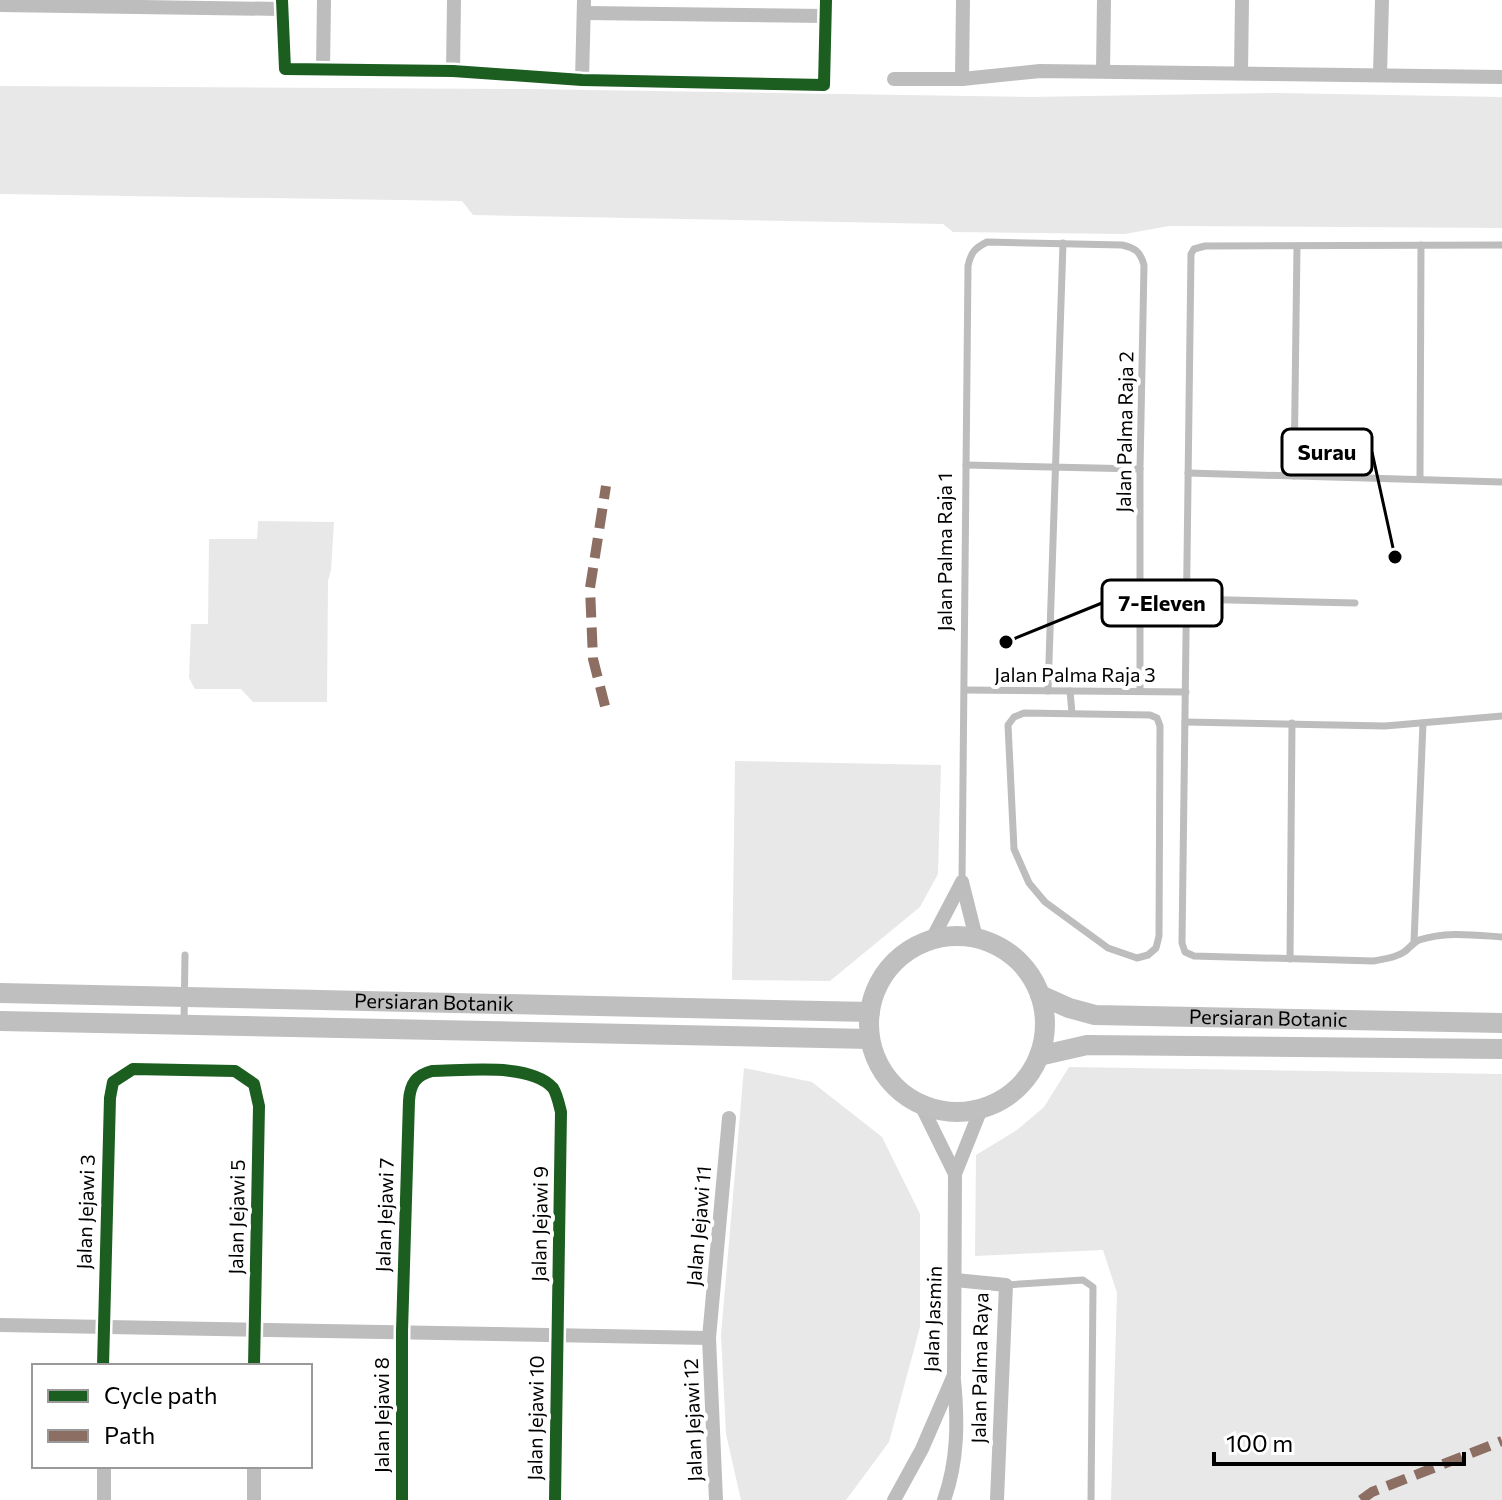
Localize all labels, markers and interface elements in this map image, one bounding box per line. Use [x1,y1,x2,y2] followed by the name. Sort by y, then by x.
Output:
[1111,351,1137,513] street label: Jalan Palma Raja 2
[1282,429,1372,475] callout: Surau
[1298,438,1356,465] text: Surau
[932,473,956,631] street label: Jalan Palma Raja 1
[1102,580,1222,626] callout: 7-Eleven
[1118,589,1206,616] text: 7-Eleven
[994,662,1156,686] street label: Jalan Palma Raja 3
[354,988,514,1015] street label: Persiaran Botanik
[1189,1004,1348,1031] street label: Persiaran Botanic
[71,1154,99,1270] street label: Jalan Jejawi 3
[370,1157,398,1273] street label: Jalan Jejawi 7
[223,1159,249,1275] street label: Jalan Jejawi 5
[681,1165,715,1287] street label: Jalan Jejawi 11
[526,1166,552,1282] street label: Jalan Jejawi 9
[918,1265,946,1373] street label: Jalan Jasmin
[966,1292,992,1444] street label: Jalan Palma Raya
[522,1355,548,1481] street label: Jalan Jejawi 10
[369,1357,393,1473] street label: Jalan Jejawi 8
[678,1358,706,1482] street label: Jalan Jejawi 12
[32,1364,312,1468] legend
[104,1380,218,1409] text: Cycle path
[1214,1416,1464,1466] scale bar
[104,1420,155,1449] text: Path
[1226,1428,1293,1457] text: 100 m

